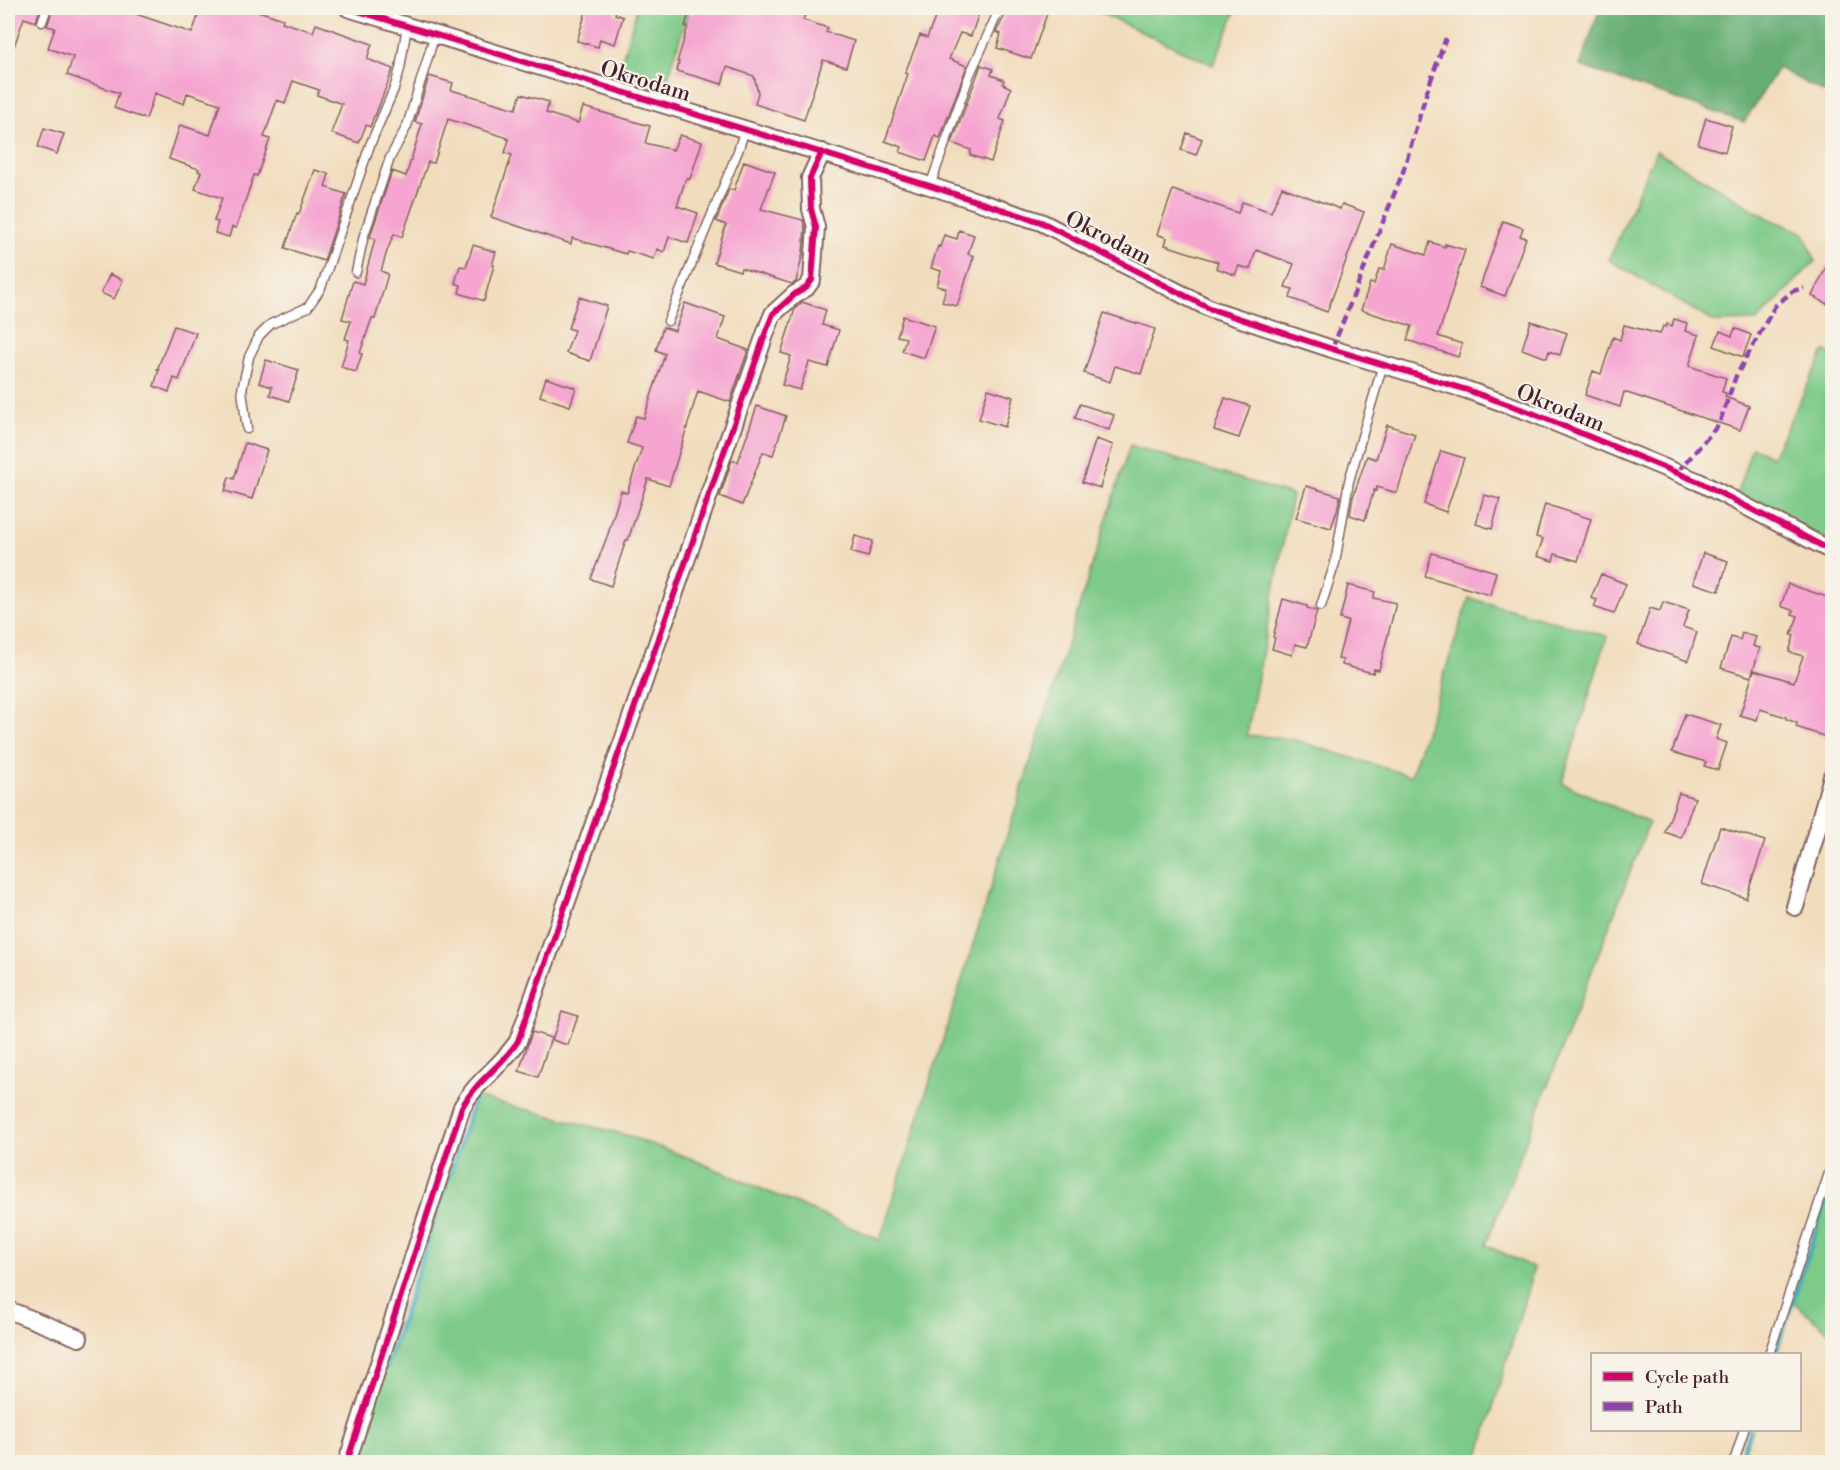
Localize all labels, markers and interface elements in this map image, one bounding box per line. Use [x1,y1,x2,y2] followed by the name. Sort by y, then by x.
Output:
[597,55,694,108] street label: Okrodam
[1061,205,1156,272] street label: Okrodam
[1512,378,1609,438] street label: Okrodam
[1591,1353,1801,1431] legend
[1645,1366,1729,1389] text: Cycle path
[1645,1396,1683,1419] text: Path

